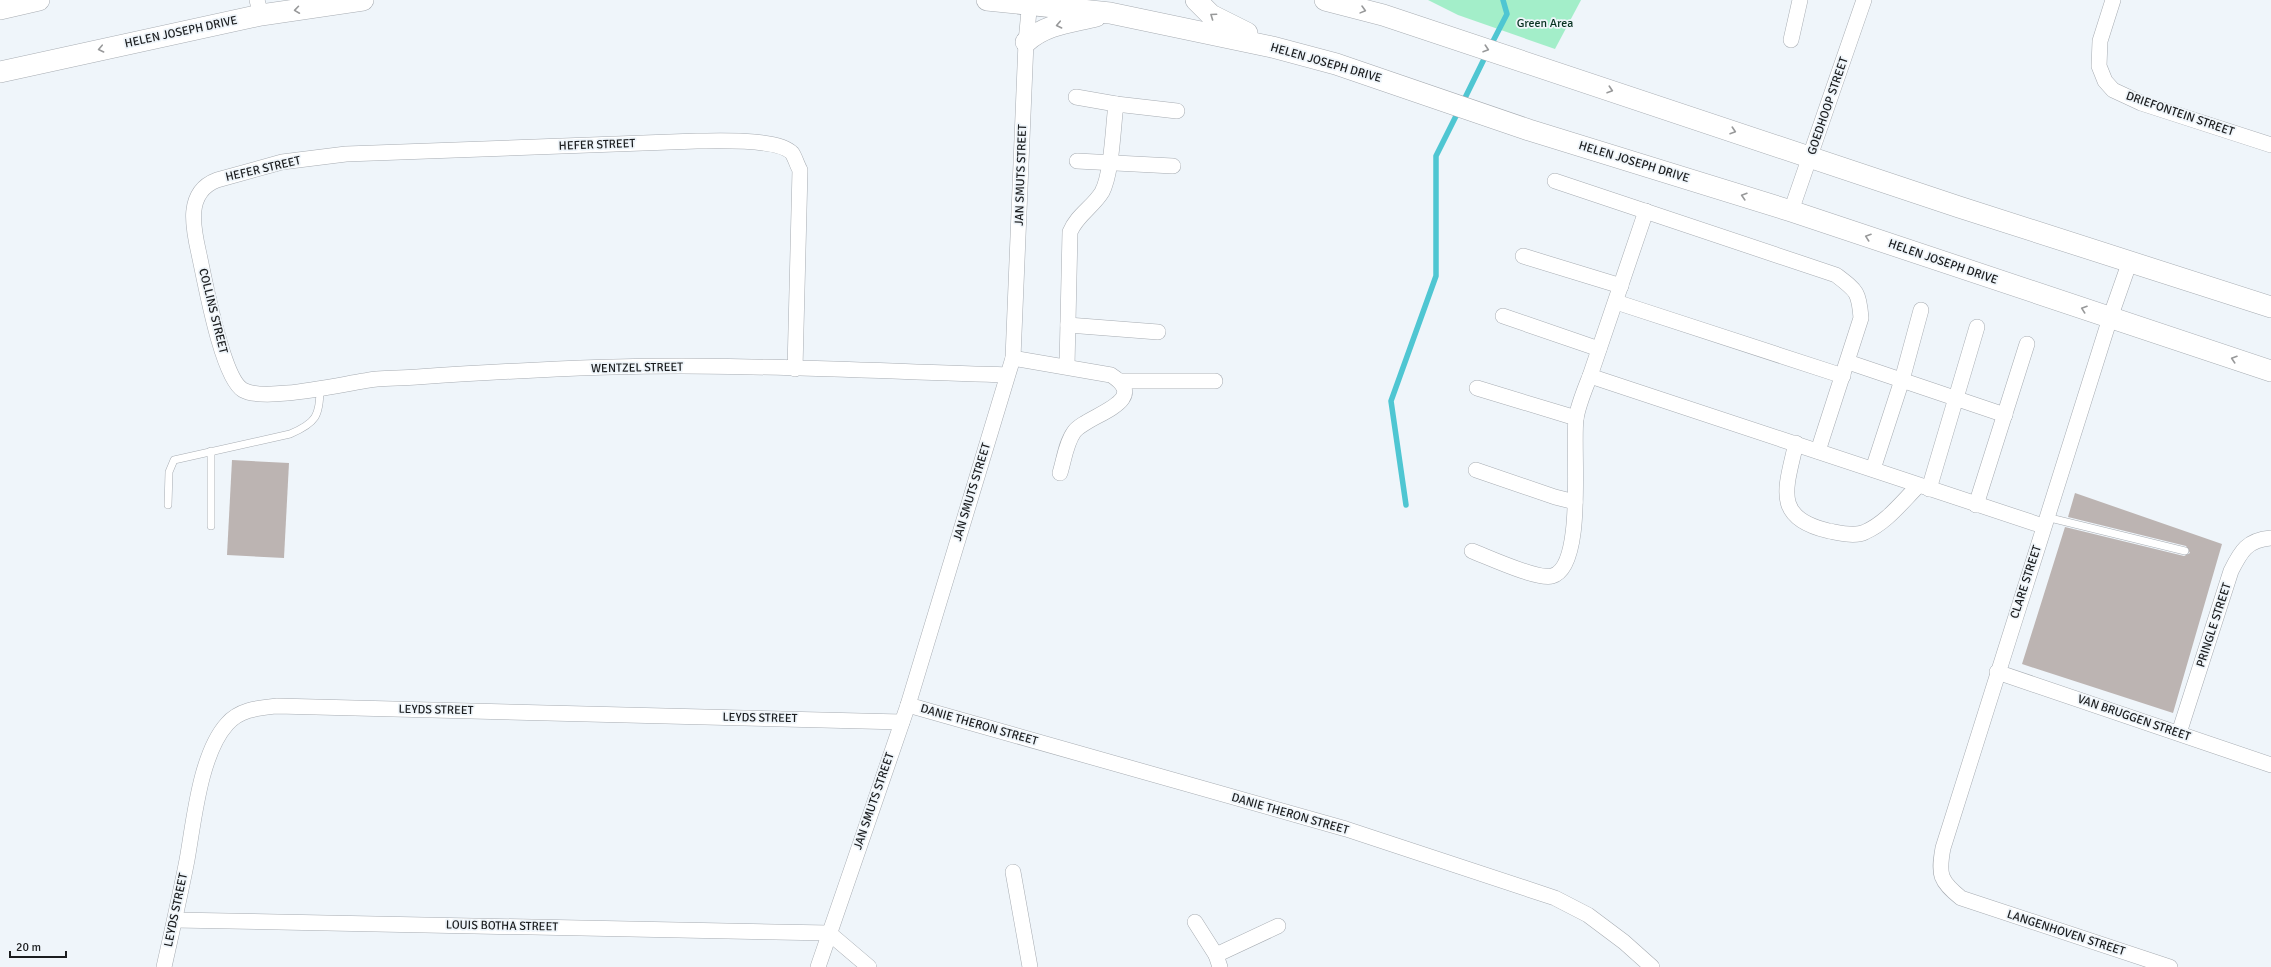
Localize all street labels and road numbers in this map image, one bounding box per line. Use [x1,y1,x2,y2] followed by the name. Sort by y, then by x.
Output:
[123,13,239,51] street label: HELEN JOSEPH DRIVE
[1269,40,1384,86] street label: HELEN JOSEPH DRIVE
[1804,55,1852,157] street label: GOEDHOOP STREET
[2124,88,2236,140] street label: DRIEFONTEIN STREET
[1012,124,1030,226] street label: JAN SMUTS STREET
[558,136,636,154] street label: HEFER STREET
[1577,138,1691,186] street label: HELEN JOSEPH DRIVE
[224,153,302,185] street label: HEFER STREET
[1886,236,2000,288] street label: HELEN JOSEPH DRIVE
[195,267,231,355] street label: COLLINS STREET
[591,360,683,376] street label: WENTZEL STREET
[950,441,994,543] street label: JAN SMUTS STREET
[2007,543,2045,621] street label: CLARE STREET
[2193,581,2235,669] street label: PRINGLE STREET
[2075,692,2193,744] street label: VAN BRUGGEN STREET
[919,701,1040,749] street label: DANIE THERON STREET
[398,702,474,718] street label: LEYDS STREET
[722,710,798,726] street label: LEYDS STREET
[850,750,898,852] street label: JAN SMUTS STREET
[1230,790,1351,838] street label: DANIE THERON STREET
[161,872,191,948] street label: LEYDS STREET
[2005,907,2127,959] street label: LANGENHOVEN STREET
[446,918,558,934] street label: LOUIS BOTHA STREET

